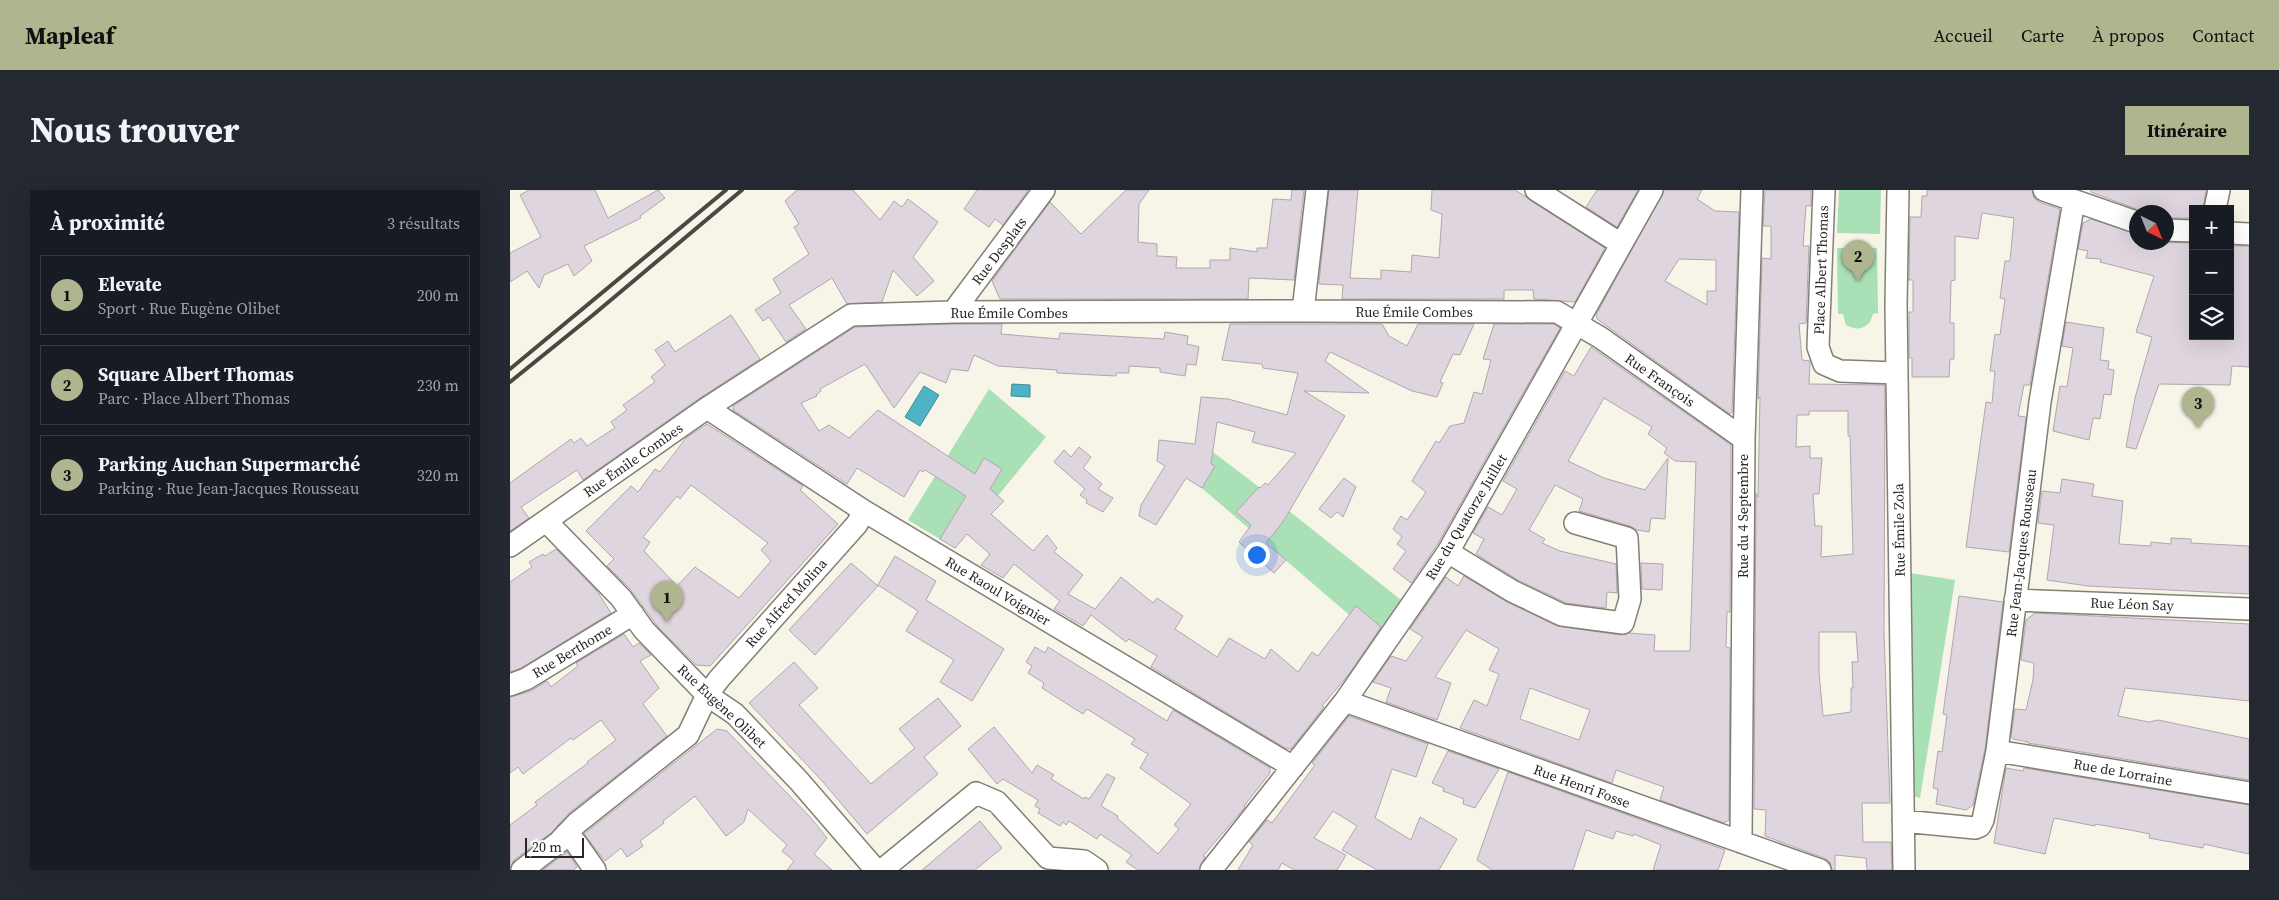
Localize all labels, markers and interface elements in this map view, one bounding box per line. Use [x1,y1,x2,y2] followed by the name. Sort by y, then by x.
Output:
[25,19,115,52] text: Mapleaf
[1934,23,1993,48] text: Accueil
[2021,23,2064,48] text: Carte
[2092,23,2164,48] text: À propos
[2192,23,2254,48] text: Contact
[30,106,239,154] text: Nous trouver
[2125,106,2249,155] button: Itinéraire
[1809,205,1833,335] street label: Place Albert Thomas
[2129,205,2174,250] north arrow
[2189,205,2234,340] map controls
[2189,205,2234,250] button: +
[50,208,165,237] text: À proximité
[387,212,460,234] text: 3 résultats
[967,213,1031,289] street label: Rue Desplats
[1842,240,1874,281] pin: 2
[2189,250,2234,295] button: −
[98,271,162,297] text: Elevate
[63,284,71,306] text: 1
[417,284,459,306] text: 200 m
[2189,295,2234,340] button: layers
[98,297,280,319] text: Sport · Rue Eugène Olibet
[1355,302,1473,322] street label: Rue Émile Combes
[950,303,1068,323] street label: Rue Émile Combes
[1621,348,1699,412] street label: Rue François
[98,361,294,387] text: Square Albert Thomas
[63,374,71,396] text: 2
[417,374,459,396] text: 230 m
[98,387,290,409] text: Parc · Place Albert Thomas
[2182,387,2214,428] pin: 3
[579,418,687,502] street label: Rue Émile Combes
[1420,450,1512,584] street label: Rue du Quatorze Juillet
[98,451,360,477] text: Parking Auchan Supermarché
[1733,454,1753,578] street label: Rue du 4 Septembre
[63,464,71,486] text: 3
[417,464,459,486] text: 320 m
[2001,468,2041,638] street label: Rue Jean-Jacques Rousseau
[98,477,359,499] text: Parking · Rue Jean-Jacques Rousseau
[1888,482,1910,577] street label: Rue Émile Zola
[1244,542,1270,568] your location
[942,552,1054,630] street label: Rue Raoul Voignier
[741,553,832,652] street label: Rue Alfred Molina
[651,581,683,622] pin: 1
[2090,593,2175,615] street label: Rue Léon Say
[528,619,616,683] street label: Rue Berthome
[673,660,771,753] street label: Rue Eugène Olibet
[2072,753,2174,791] street label: Rue de Lorraine
[1531,759,1633,813] street label: Rue Henri Fosse
[525,835,584,858] scale bar
[532,837,562,857] text: 20 m

